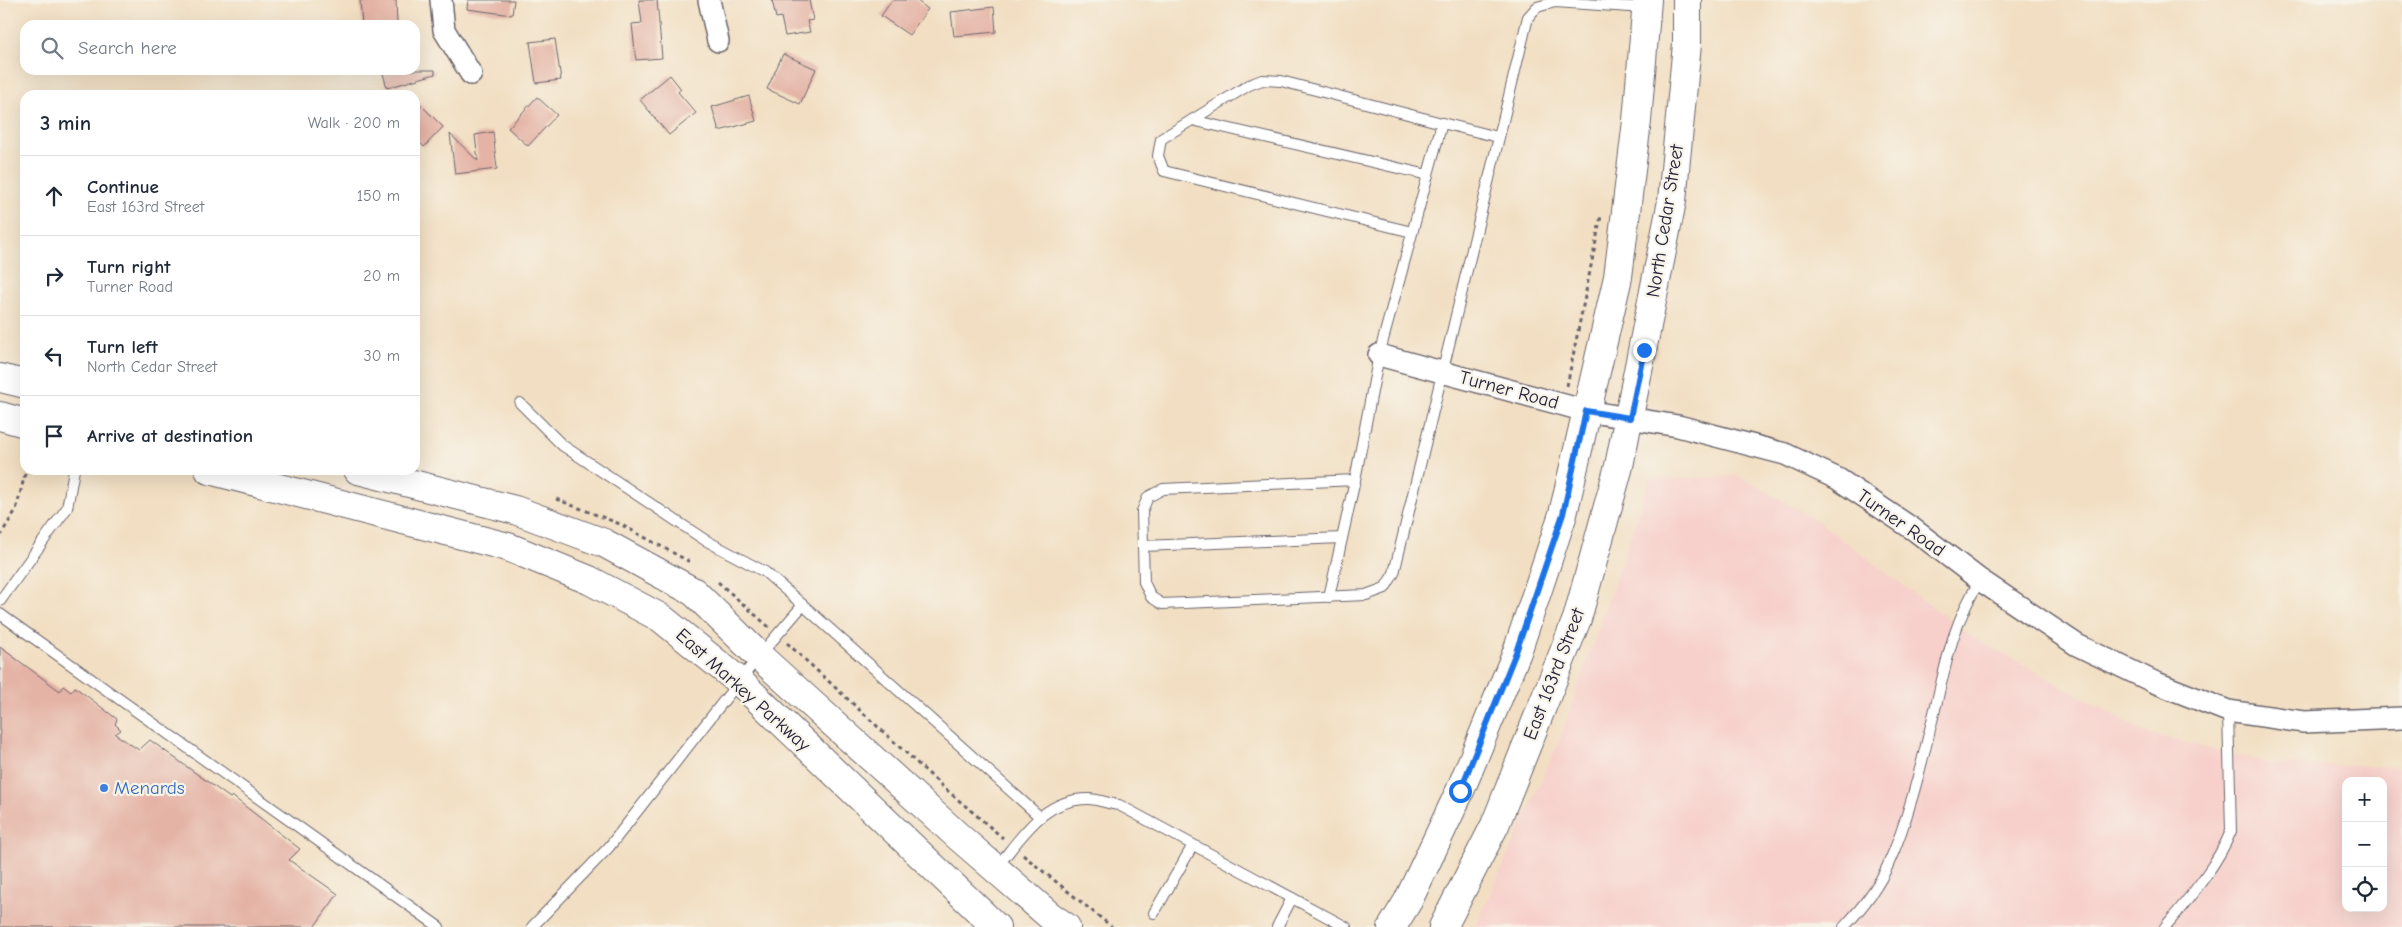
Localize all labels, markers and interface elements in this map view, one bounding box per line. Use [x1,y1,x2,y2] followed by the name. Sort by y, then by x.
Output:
[20,20,420,75] search box
[38,34,66,62] icon: search
[78,37,177,59] text: Search here
[40,111,91,135] text: 3 min
[308,114,400,132] text: Walk · 200 m
[1642,142,1688,299] street label: North Cedar Street
[87,176,159,198] text: Continue
[40,182,68,210] icon: ahead
[357,187,400,205] text: 150 m
[87,198,204,216] text: East 163rd Street
[87,256,171,278] text: Turn right
[40,262,68,290] icon: right
[363,267,400,285] text: 20 m
[87,278,173,296] text: Turner Road
[87,336,158,358] text: Turn left
[1633,339,1656,362] route end
[40,342,68,370] icon: left
[364,347,400,365] text: 30 m
[87,358,217,376] text: North Cedar Street
[1457,366,1561,414] street label: Turner Road
[40,422,68,450] icon: arrive
[87,425,253,447] text: Arrive at destination
[1853,485,1949,561] street label: Turner Road
[1519,604,1589,743] street label: East 163rd Street
[671,624,815,756] street label: East Markey Parkway
[114,777,185,799] place label: Menards
[2342,777,2387,912] map controls
[2342,777,2387,822] button: +
[1449,780,1472,803] route start
[98,782,110,794] marker: Menards
[2342,822,2387,867] button: −
[2342,867,2387,912] button: locate

